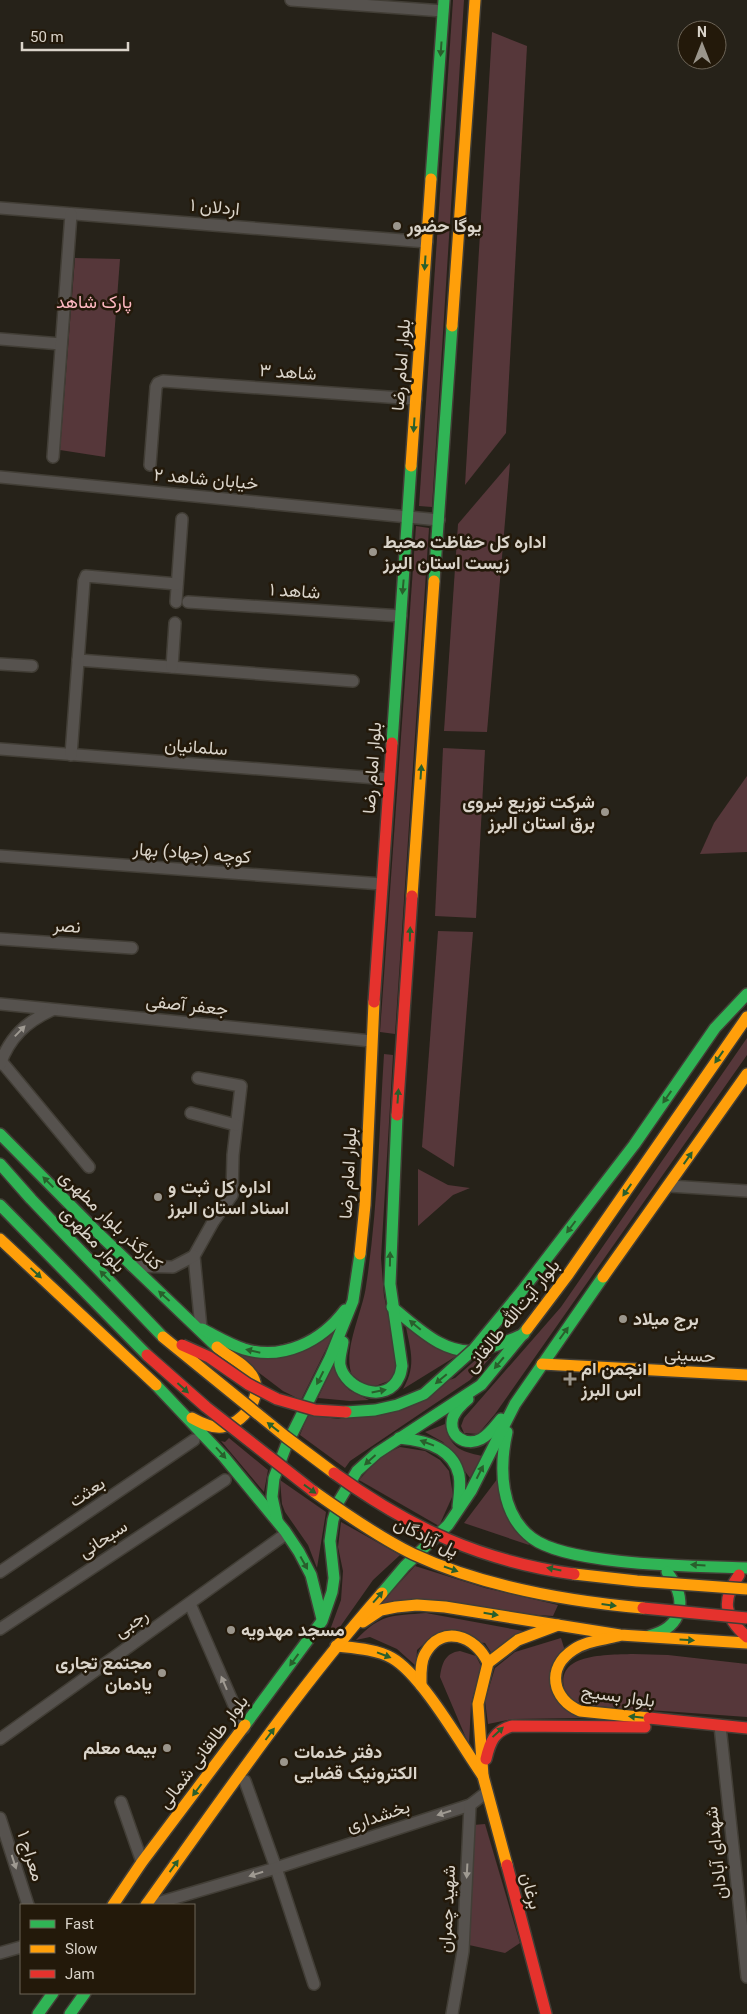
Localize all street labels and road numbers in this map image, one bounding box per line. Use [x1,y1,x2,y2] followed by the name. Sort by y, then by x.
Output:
[189,194,241,220] street label: اردلان ۱
[387,318,416,412] street label: بلوار امام رضا
[259,359,317,384] street label: شاهد ۳
[153,463,259,494] street label: خیابان شاهد ۲
[269,578,321,603] street label: شاهد ۱
[358,721,387,815] street label: بلوار امام رضا
[164,734,228,759] street label: سلمانیان
[131,838,252,869] street label: کوچه (جهاد) بهار
[51,914,82,938] street label: نصر
[145,990,229,1020] street label: جعفر آصفی
[335,1126,362,1220] street label: بلوار امام رضا
[55,1165,167,1275] street label: کنارگذر بلوار مطهری
[56,1201,130,1277] street label: بلوار مطهری
[460,1255,564,1377] street label: بلوار آیت‌الله طالقانی
[664,1343,716,1367] street label: حسینی
[65,1472,109,1511] street label: بعثت
[390,1512,462,1563] street label: پل آزادگان
[74,1515,132,1563] street label: سبحانی
[110,1604,152,1642] street label: رجبی
[580,1680,656,1713] street label: بلوار بسیج
[153,1691,253,1813] street label: بلوار طالقانی شمالی
[344,1795,412,1837] street label: بخشداری
[700,1805,732,1901] street label: شهدای آبادان
[12,1828,49,1884] street label: معراج ۱
[434,1864,461,1954] street label: شهید چمران
[516,1870,546,1912] street label: برغان

